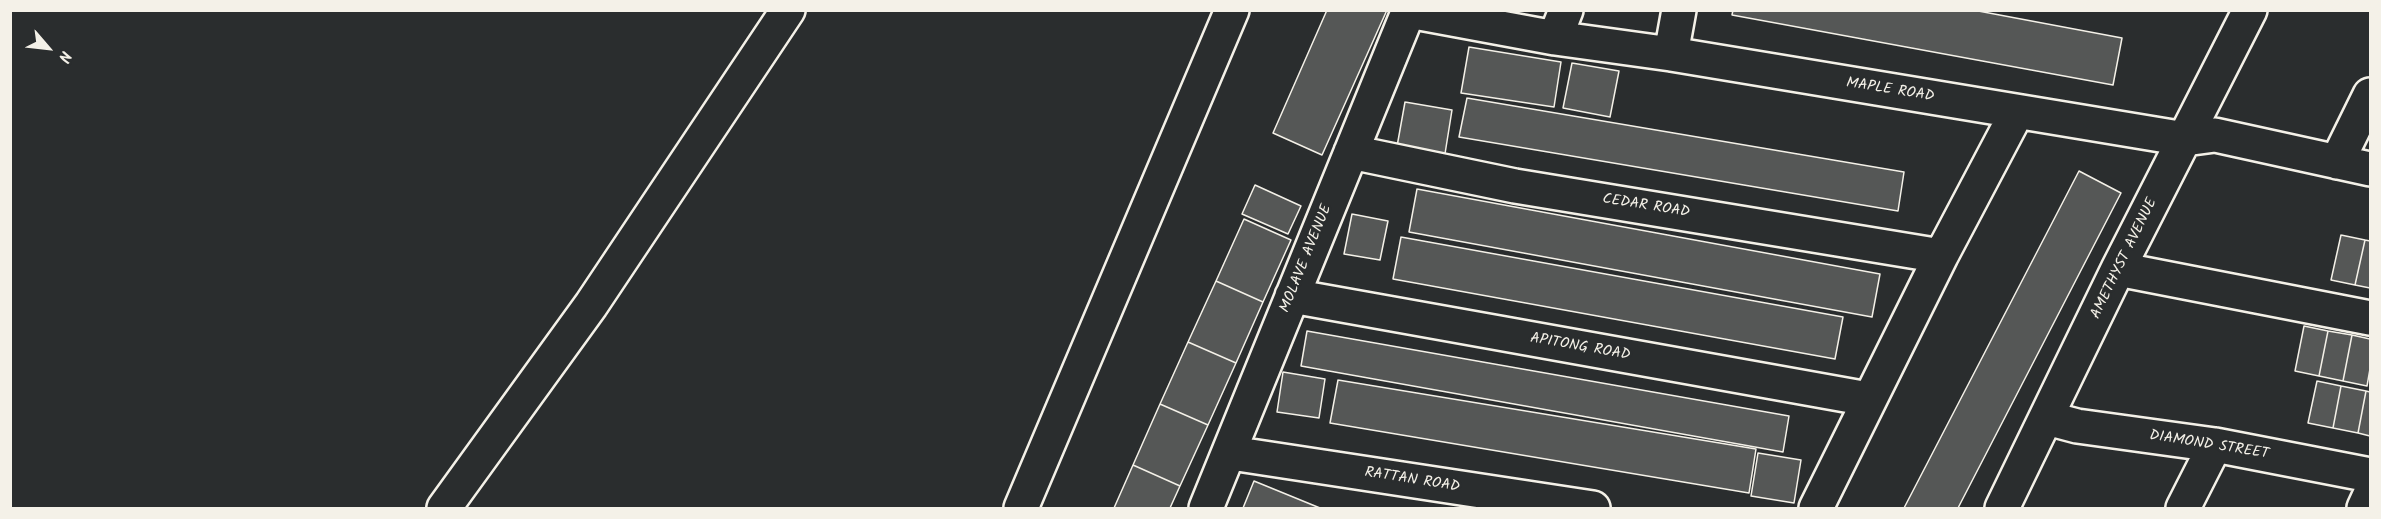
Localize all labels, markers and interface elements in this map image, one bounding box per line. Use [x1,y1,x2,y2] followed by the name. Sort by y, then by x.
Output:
[18,18,78,78] north arrow
[51,46,78,67] text: N
[1845,75,1935,107] street label: MAPLE ROAD
[1601,191,1691,223] street label: CEDAR ROAD
[2088,196,2162,322] street label: AMETHYST AVENUE
[1277,202,1337,316] street label: MOLAVE AVENUE
[1529,330,1631,366] street label: APITONG ROAD
[2148,428,2270,464] street label: DIAMOND STREET
[1363,465,1461,497] street label: RATTAN ROAD

